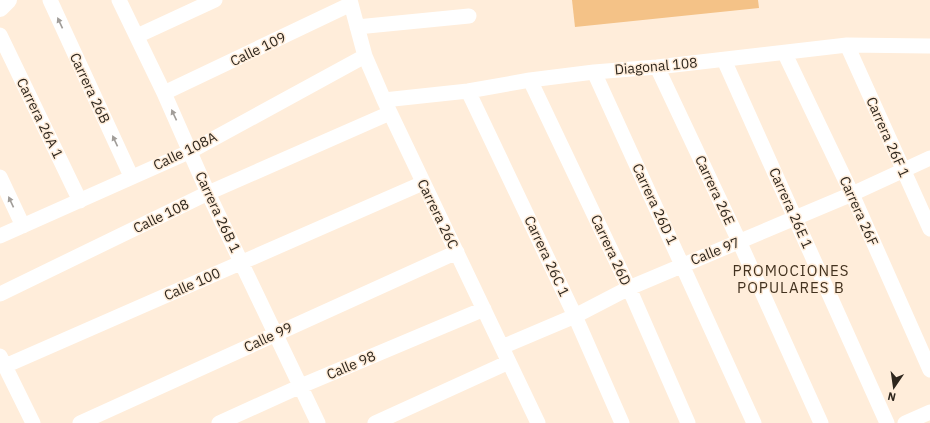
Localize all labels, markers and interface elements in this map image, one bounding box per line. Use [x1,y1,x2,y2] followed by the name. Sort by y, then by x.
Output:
[57,16,63,28] one-way arrow
[227,28,289,70] street label: Calle 109
[66,50,114,126] street label: Carrera 26B
[614,53,698,79] street label: Diagonal 108
[13,75,67,161] street label: Carrera 26A 1
[862,94,914,180] street label: Carrera 26F 1
[171,110,177,121] one-way arrow
[150,128,220,174] street label: Calle 108A
[112,135,118,147] one-way arrow
[691,152,739,228] street label: Carrera 26E
[628,160,682,248] street label: Carrera 26D 1
[765,165,817,251] street label: Carrera 26E 1
[191,169,245,255] street label: Carrera 26B 1
[836,173,882,249] street label: Carrera 26F
[413,176,463,252] street label: Carrera 26C
[130,195,192,237] street label: Calle 108
[8,196,14,207] one-way arrow
[587,212,635,288] street label: Carrera 26D
[520,213,574,299] street label: Carrera 26C 1
[688,233,742,269] street label: Calle 97
[733,261,849,297] district label: PROMOCIONES POPULARES B
[161,264,223,304] street label: Calle 100
[241,318,295,356] street label: Calle 99
[324,347,378,383] street label: Calle 98
[874,367,914,407] north arrow
[886,389,897,404] text: N

